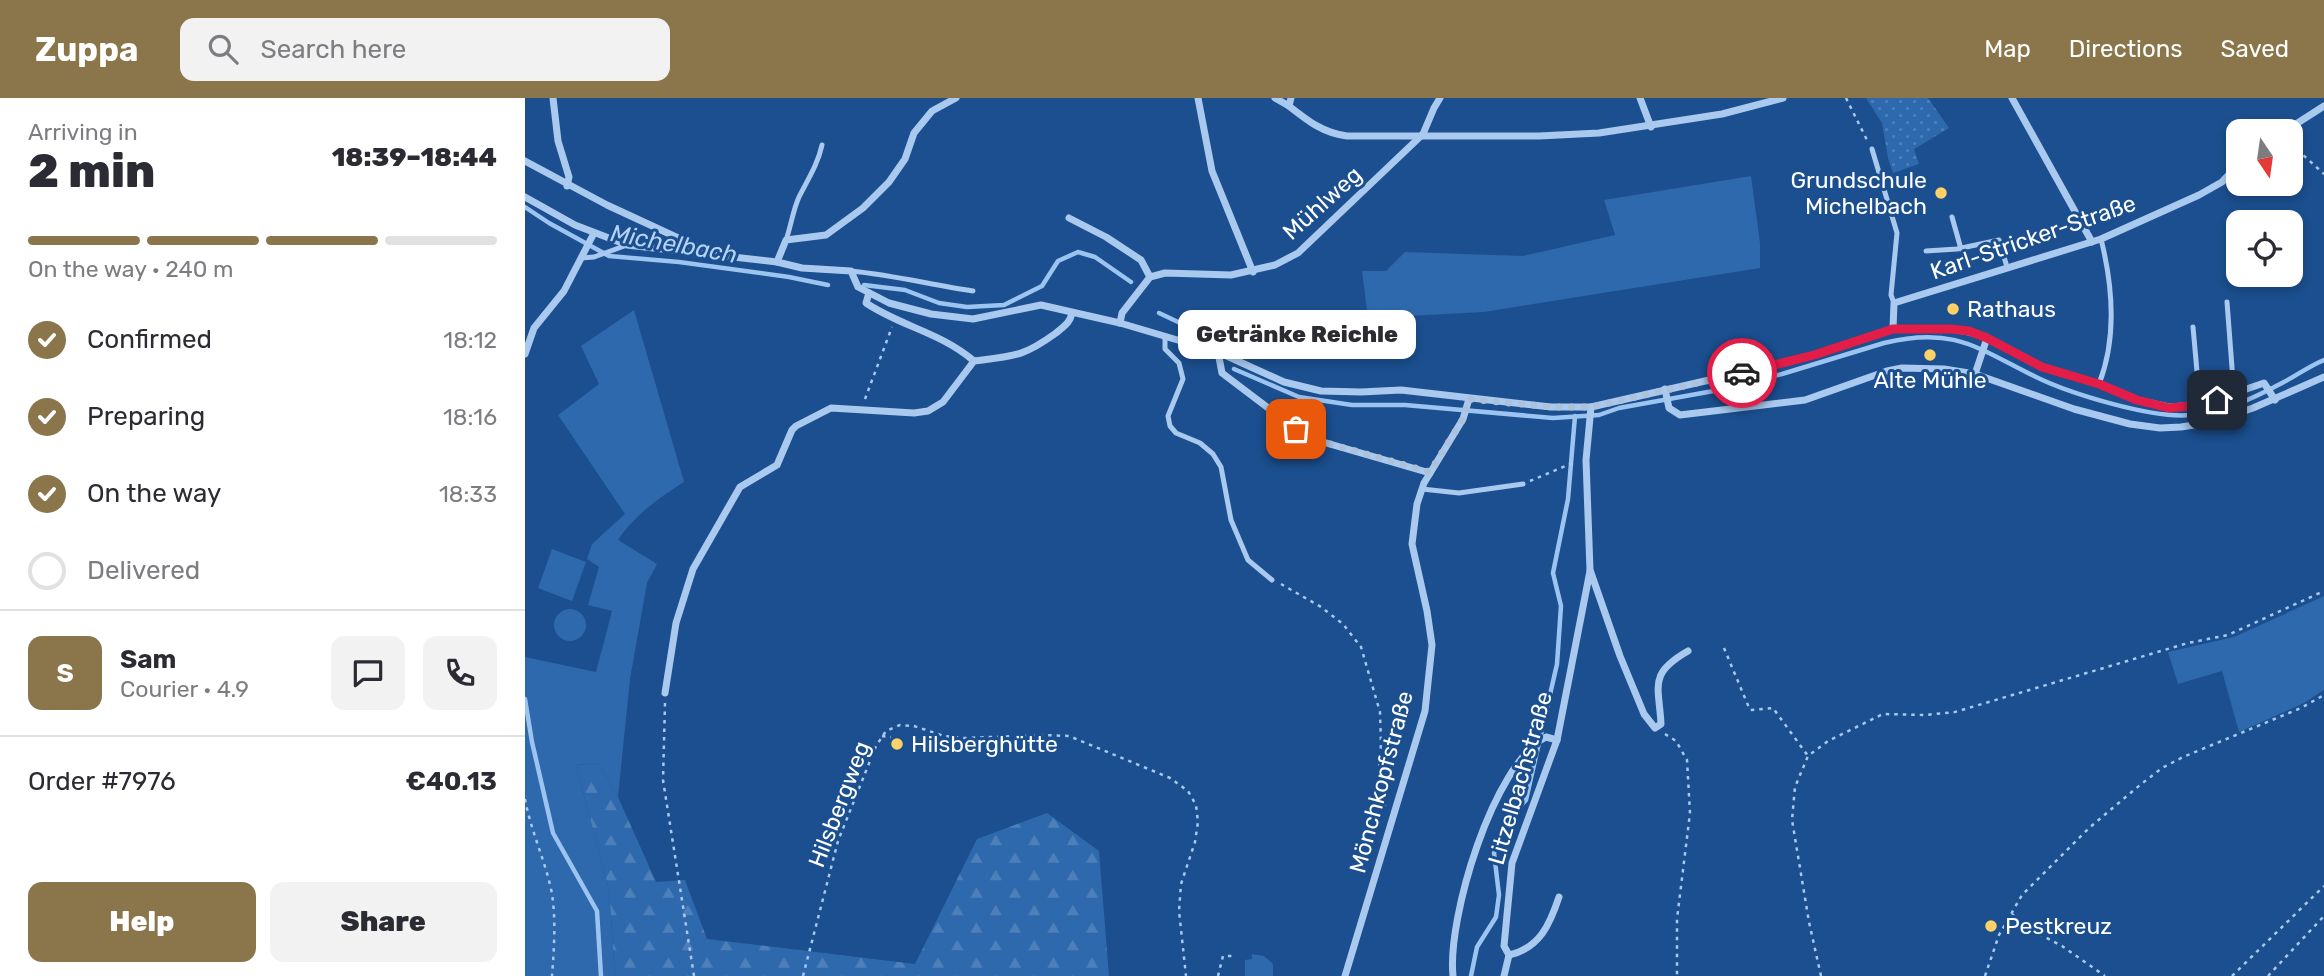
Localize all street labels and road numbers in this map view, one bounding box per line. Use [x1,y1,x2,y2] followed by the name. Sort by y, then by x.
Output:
[1277,160,1367,246] street label: Mühlweg
[1927,189,2139,285] street label: Karl-Stricker-Straße
[1343,688,1419,876] street label: Mönchkopfstraße
[1482,688,1558,868] street label: Litzelbachstraße
[802,737,876,871] street label: Hilsbergweg

